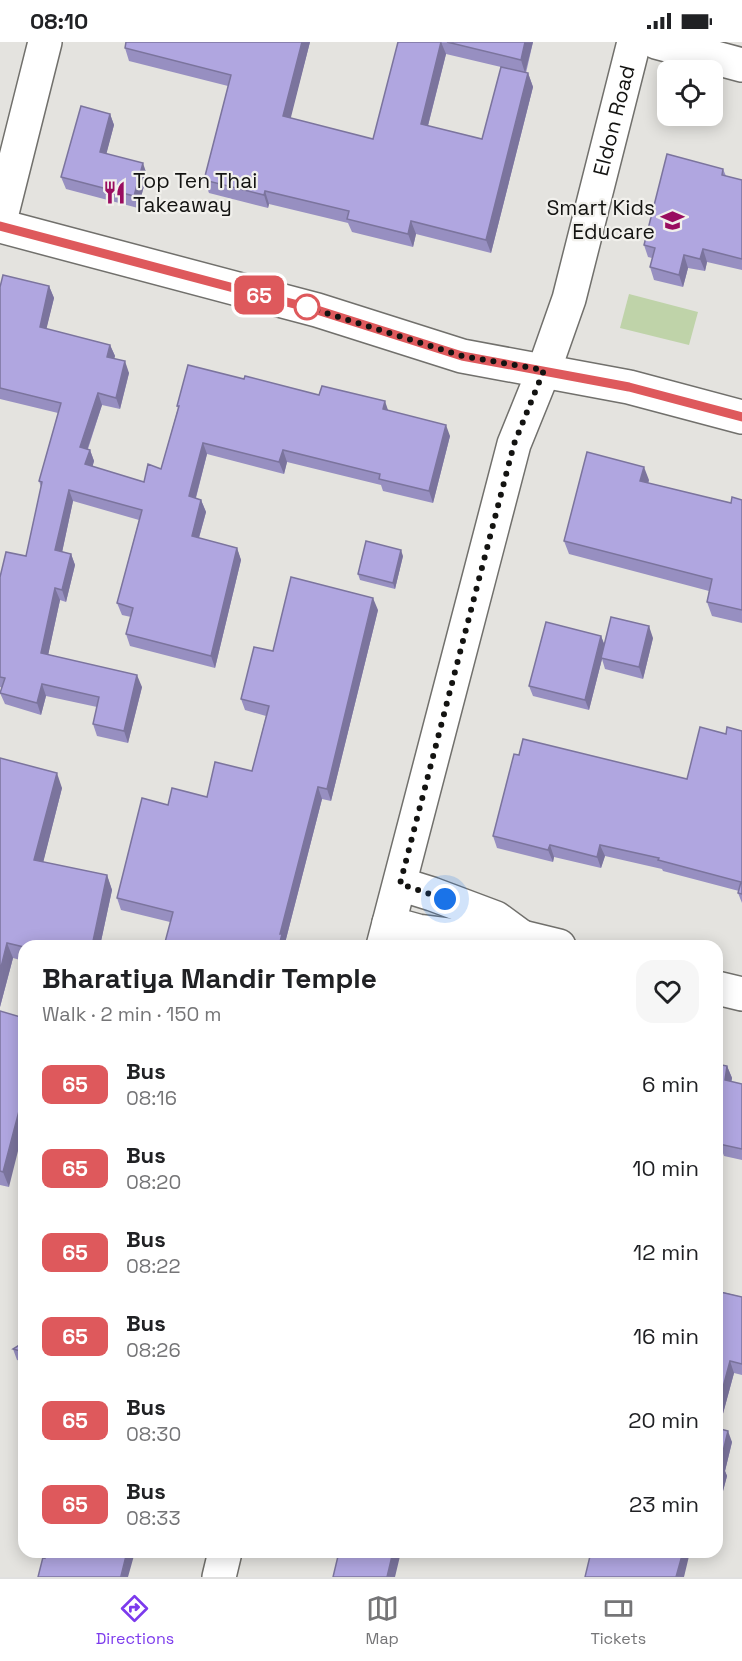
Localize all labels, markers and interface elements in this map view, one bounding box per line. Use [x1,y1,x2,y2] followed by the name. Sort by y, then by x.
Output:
[30,7,88,35] text: 08:10
[657,60,723,126] map controls
[657,60,723,126] button: locate
[587,62,641,179] street label: Eldon Road
[133,167,257,218] place label: Top Ten Thai Takeaway
[102,180,128,206] restaurant icon: Top Ten Thai Takeaway
[546,194,655,245] place label: Smart Kids Educare
[660,207,686,233] school or university icon: Smart Kids Educare
[232,276,286,314] line badge: 65
[246,282,272,309] text: 65
[294,294,320,320] unlabelled marker
[430,884,460,914] your location
[42,960,377,996] text: Bharatiya Mandir Temple
[636,960,699,1023] button: heart
[42,1001,222,1027] text: Walk · 2 min · 150 m
[126,1057,166,1085] text: Bus
[642,1070,699,1098] text: 6 min
[62,1071,88,1098] text: 65
[126,1085,177,1111] text: 08:16
[126,1141,166,1169] text: Bus
[632,1154,699,1182] text: 10 min
[62,1155,88,1182] text: 65
[126,1169,181,1195] text: 08:20
[126,1225,166,1253] text: Bus
[633,1238,699,1266] text: 12 min
[62,1239,88,1266] text: 65
[126,1253,180,1279] text: 08:22
[126,1309,166,1337] text: Bus
[633,1322,699,1350] text: 16 min
[62,1323,88,1350] text: 65
[126,1337,181,1363] text: 08:26
[126,1393,166,1421] text: Bus
[628,1406,699,1434] text: 20 min
[62,1407,88,1434] text: 65
[126,1421,181,1447] text: 08:30
[126,1477,166,1505] text: Bus
[629,1490,699,1518] text: 23 min
[62,1491,88,1518] text: 65
[126,1505,181,1531] text: 08:33
[96,1592,174,1649] tab: Directions
[366,1592,399,1649] tab: Map
[590,1592,646,1649] tab: Tickets

